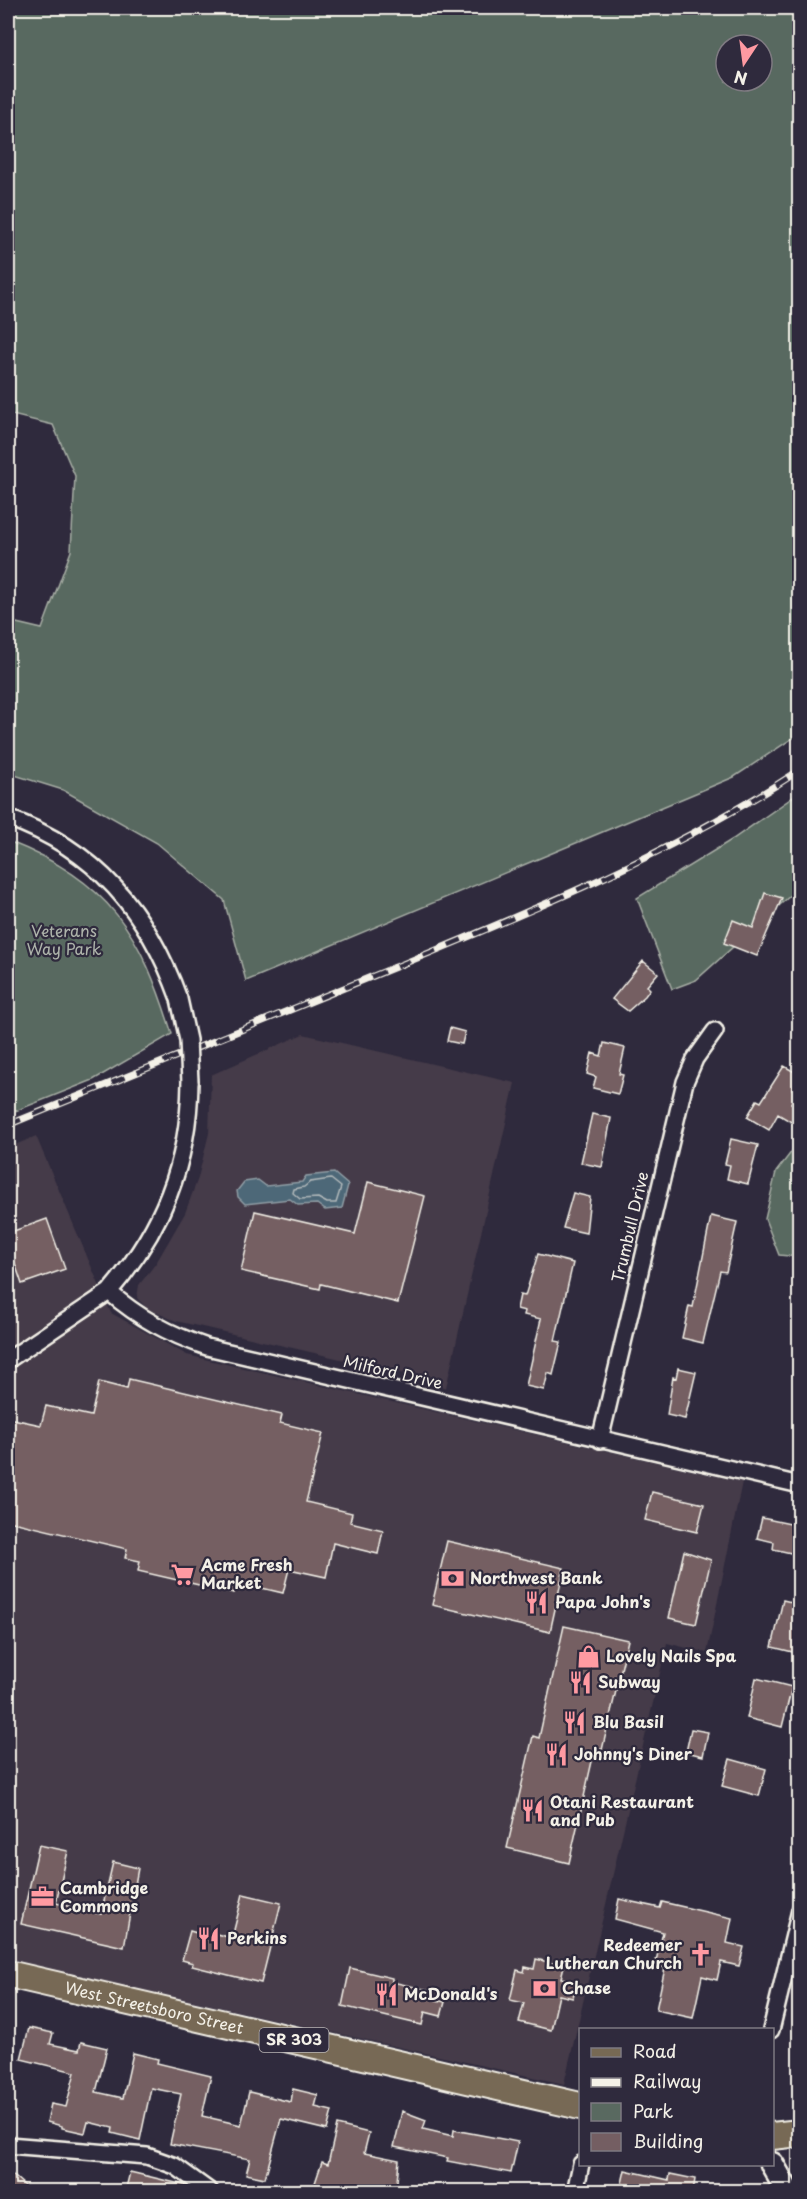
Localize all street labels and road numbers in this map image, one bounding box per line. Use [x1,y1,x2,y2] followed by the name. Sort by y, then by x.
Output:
[605,1169,653,1285] street label: Trumbull Drive
[341,1348,446,1394] street label: Milford Drive
[63,1975,247,2039] street label: West Streetsboro Street
[260,2028,328,2052] road number: SR 303

